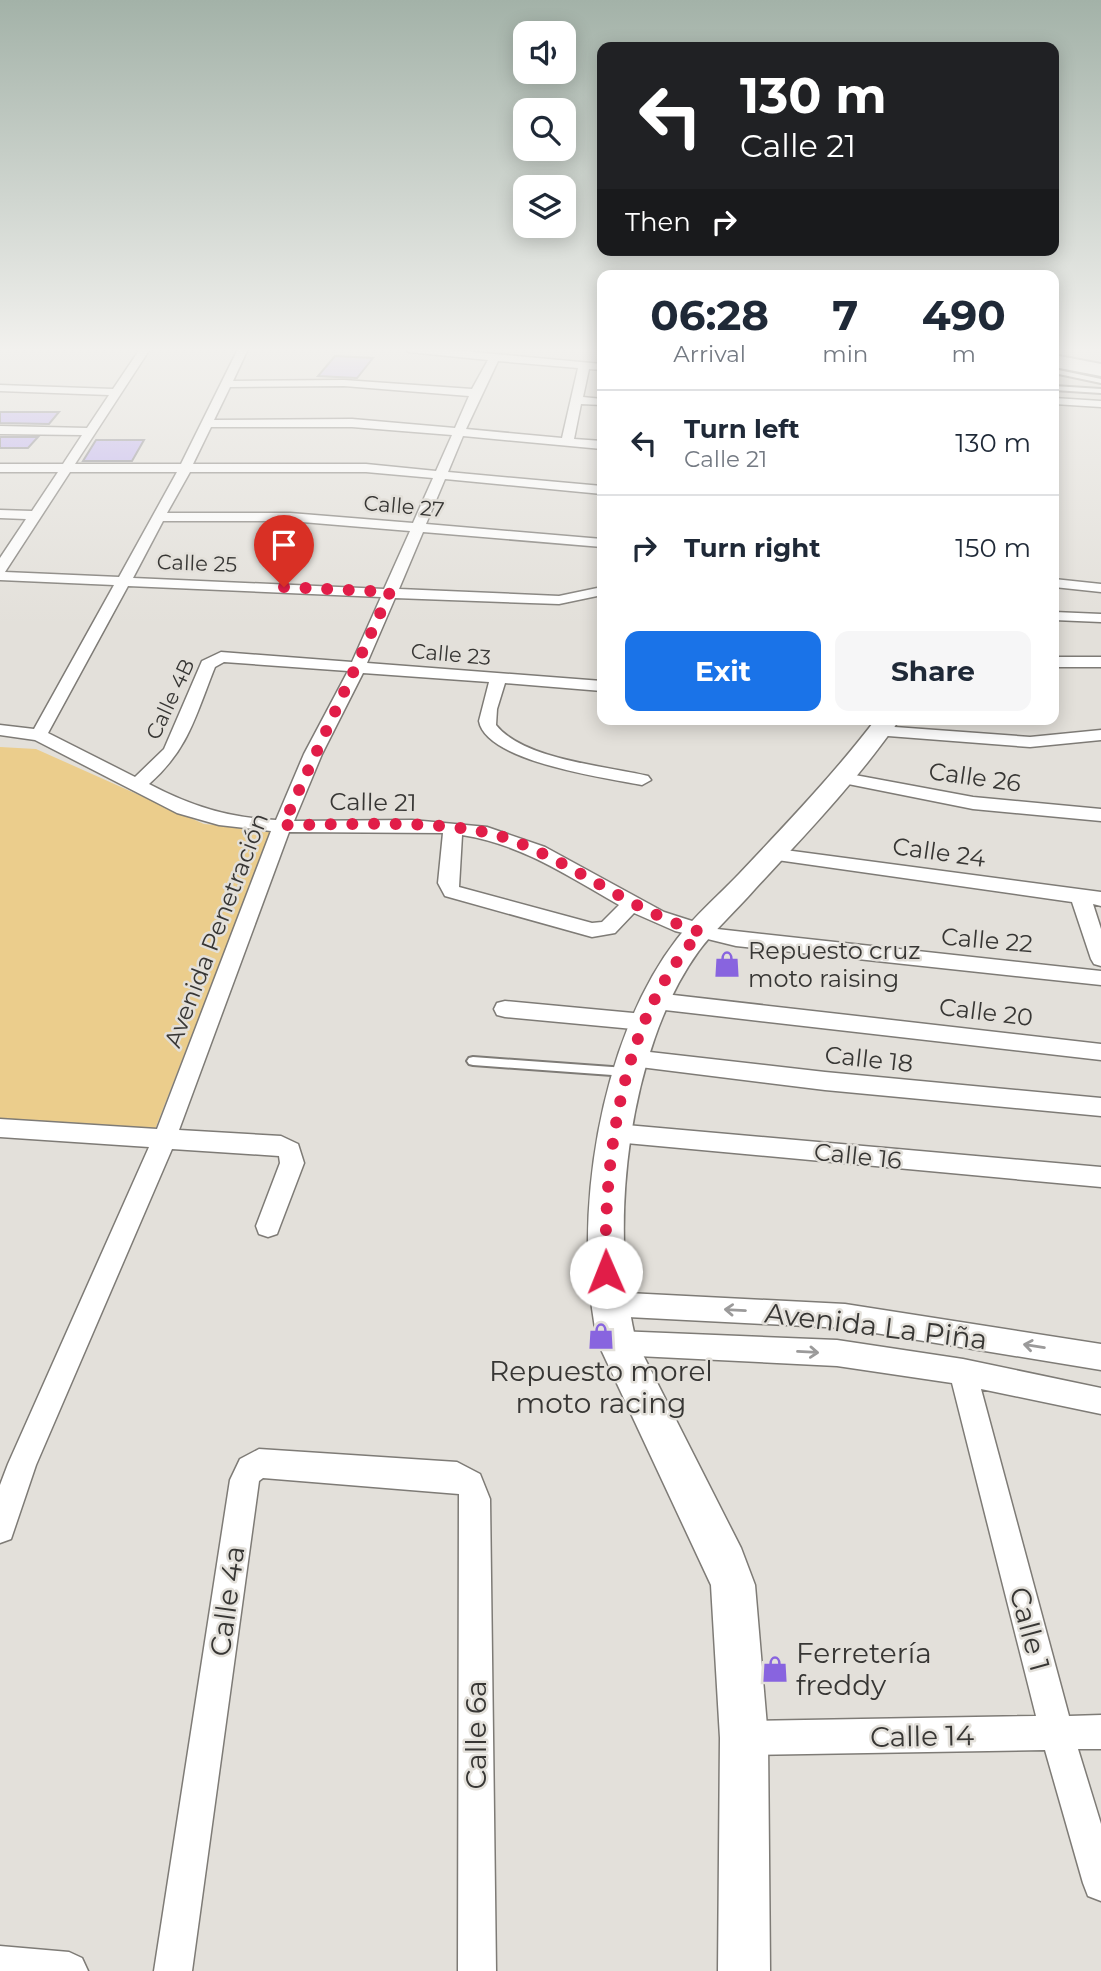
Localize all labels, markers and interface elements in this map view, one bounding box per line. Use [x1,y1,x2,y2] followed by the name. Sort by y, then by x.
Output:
[513,21,576,238] map controls
[513,21,576,84] button: sound
[740,66,887,125] text: 130 m
[625,70,716,161] icon: left
[513,98,576,161] button: search
[740,126,856,165] text: Calle 21
[513,175,576,238] button: layers
[705,203,743,241] icon: right
[625,206,691,238] text: Then
[650,289,769,341] text: 06:28
[832,289,858,341] text: 7
[922,289,1006,341] text: 490
[673,340,746,368] text: Arrival
[822,340,868,368] text: min
[952,340,976,368] text: m
[684,413,800,445] text: Turn left
[625,424,663,462] icon: left
[955,427,1031,459] text: 130 m
[684,445,767,473] text: Calle 21
[363,490,445,522] street label: Calle 27
[254,515,314,587] pin
[265,526,303,564] icon: arrive
[625,529,663,567] icon: right
[684,532,820,564] text: Turn right
[955,532,1031,564] text: 150 m
[156,549,238,577] street label: Calle 25
[625,631,821,711] button: Exit
[835,631,1031,711] button: Share
[410,638,492,670] street label: Calle 23
[140,655,200,743] street label: Calle 4B
[927,756,1023,798] street label: Calle 26
[329,787,417,817] street label: Calle 21
[158,809,274,1051] street label: Avenida Penetración
[891,831,988,873] street label: Calle 24
[940,922,1034,958] street label: Calle 22
[748,936,921,993] place label: Repuesto cruz moto raising
[712,949,742,979] shop icon: Repuesto cruz moto raising
[938,992,1034,1032] street label: Calle 20
[823,1040,915,1078] street label: Calle 18
[813,1137,903,1175] street label: Calle 16
[569,1235,643,1309] position arrow
[763,1295,989,1357] street label: Avenida La Piña
[724,1304,747,1317] one-way arrow
[586,1321,616,1351] shop icon: Repuesto morel moto racing
[1023,1339,1045,1352] one-way arrow
[796,1345,819,1358] one-way arrow
[489,1354,713,1420] place label: Repuesto morel moto racing
[202,1544,252,1658] street label: Calle 4a
[1003,1583,1057,1675] street label: Calle 1
[796,1636,932,1702] place label: Ferretería freddy
[760,1654,790,1684] shop icon: Ferretería freddy
[459,1680,493,1790] street label: Calle 6a
[870,1718,975,1754] street label: Calle 14

